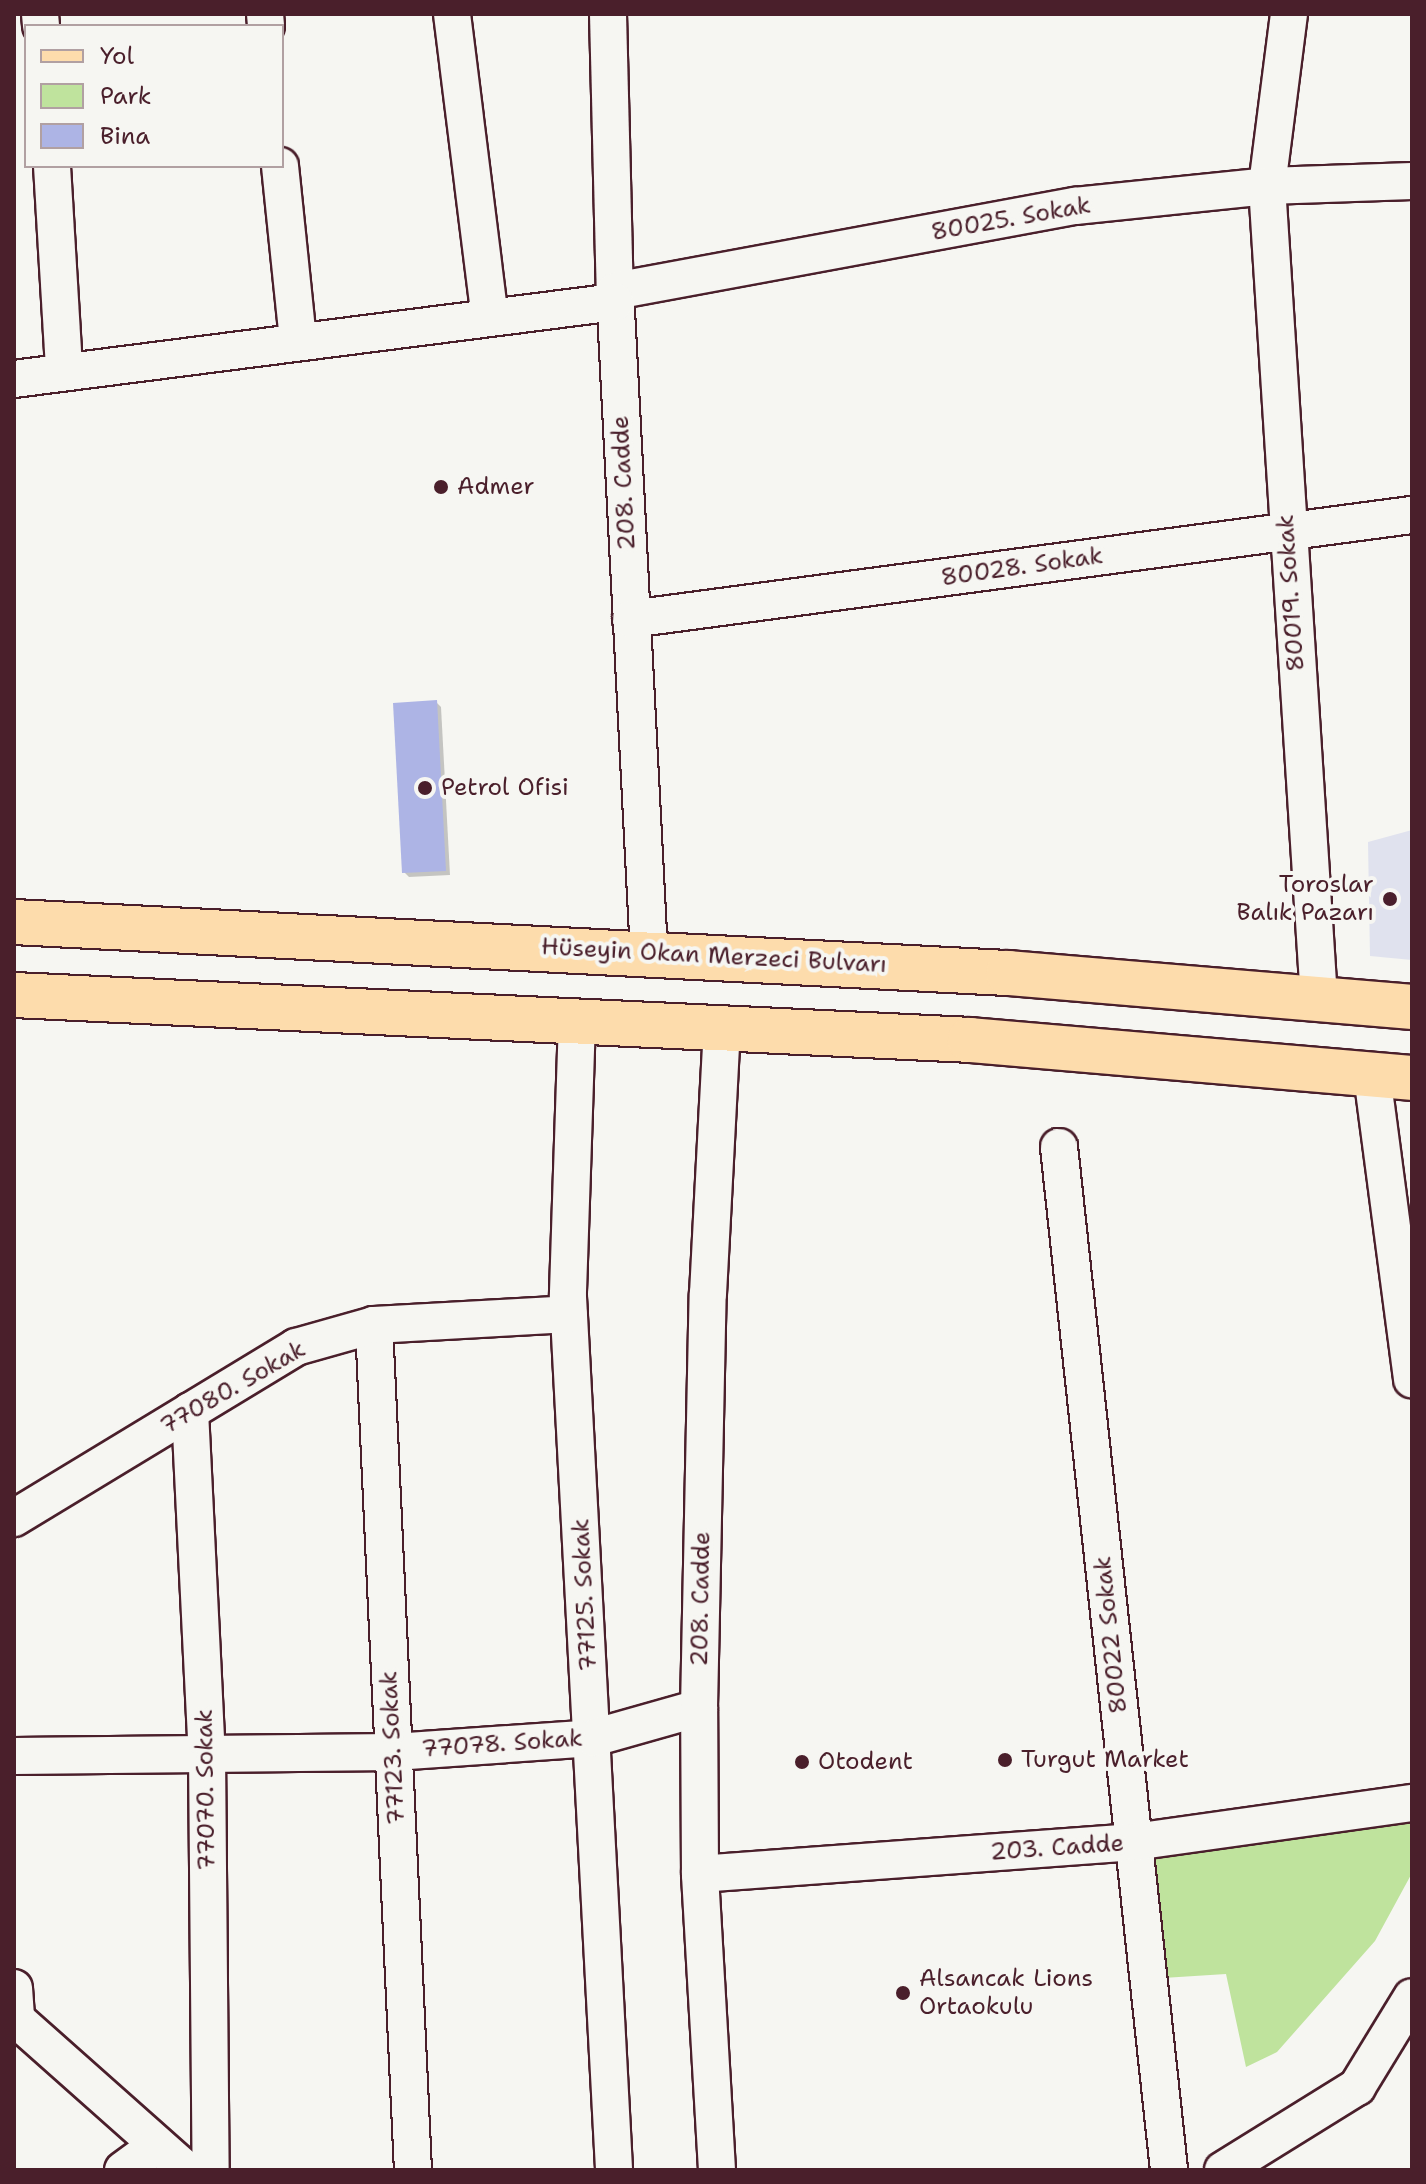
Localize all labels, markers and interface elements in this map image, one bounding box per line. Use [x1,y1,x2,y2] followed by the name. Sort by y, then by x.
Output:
[24,24,284,168] legend
[100,40,134,72] text: Yol
[100,80,152,112] text: Park
[100,120,150,152] text: Bina
[929,191,1093,247] street label: 80025. Sokak
[606,415,642,551] street label: 208. Cadde
[457,473,535,501] place label: Admer
[432,478,450,496] marker: Admer
[1271,514,1311,672] street label: 80019. Sokak
[939,541,1105,593] street label: 80028. Sokak
[441,774,569,802] place label: Petrol Ofisi
[416,779,434,797] marker: Petrol Ofisi
[1237,871,1374,927] place label: Toroslar Balık Pazarı
[1381,890,1399,908] marker: Toroslar Balık Pazarı
[540,933,888,979] street label: Hüseyin Okan Merzeci Bulvarı
[155,1335,311,1441] street label: 77080. Sokak
[567,1518,603,1672] street label: 77125. Sokak
[685,1531,717,1667] street label: 208. Cadde
[1088,1555,1134,1715] street label: 80022 Sokak
[375,1670,411,1826] street label: 77123. Sokak
[190,1709,222,1871] street label: 77070. Sokak
[420,1724,584,1764] street label: 77078. Sokak
[1021,1746,1189,1774] place label: Turgut Market
[818,1748,913,1776] place label: Otodent
[996,1751,1014,1769] marker: Turgut Market
[793,1753,811,1771] marker: Otodent
[989,1829,1125,1867] street label: 203. Cadde
[919,1965,1093,2021] place label: Alsancak Lions Ortaokulu
[894,1984,912,2002] marker: Alsancak Lions Ortaokulu

